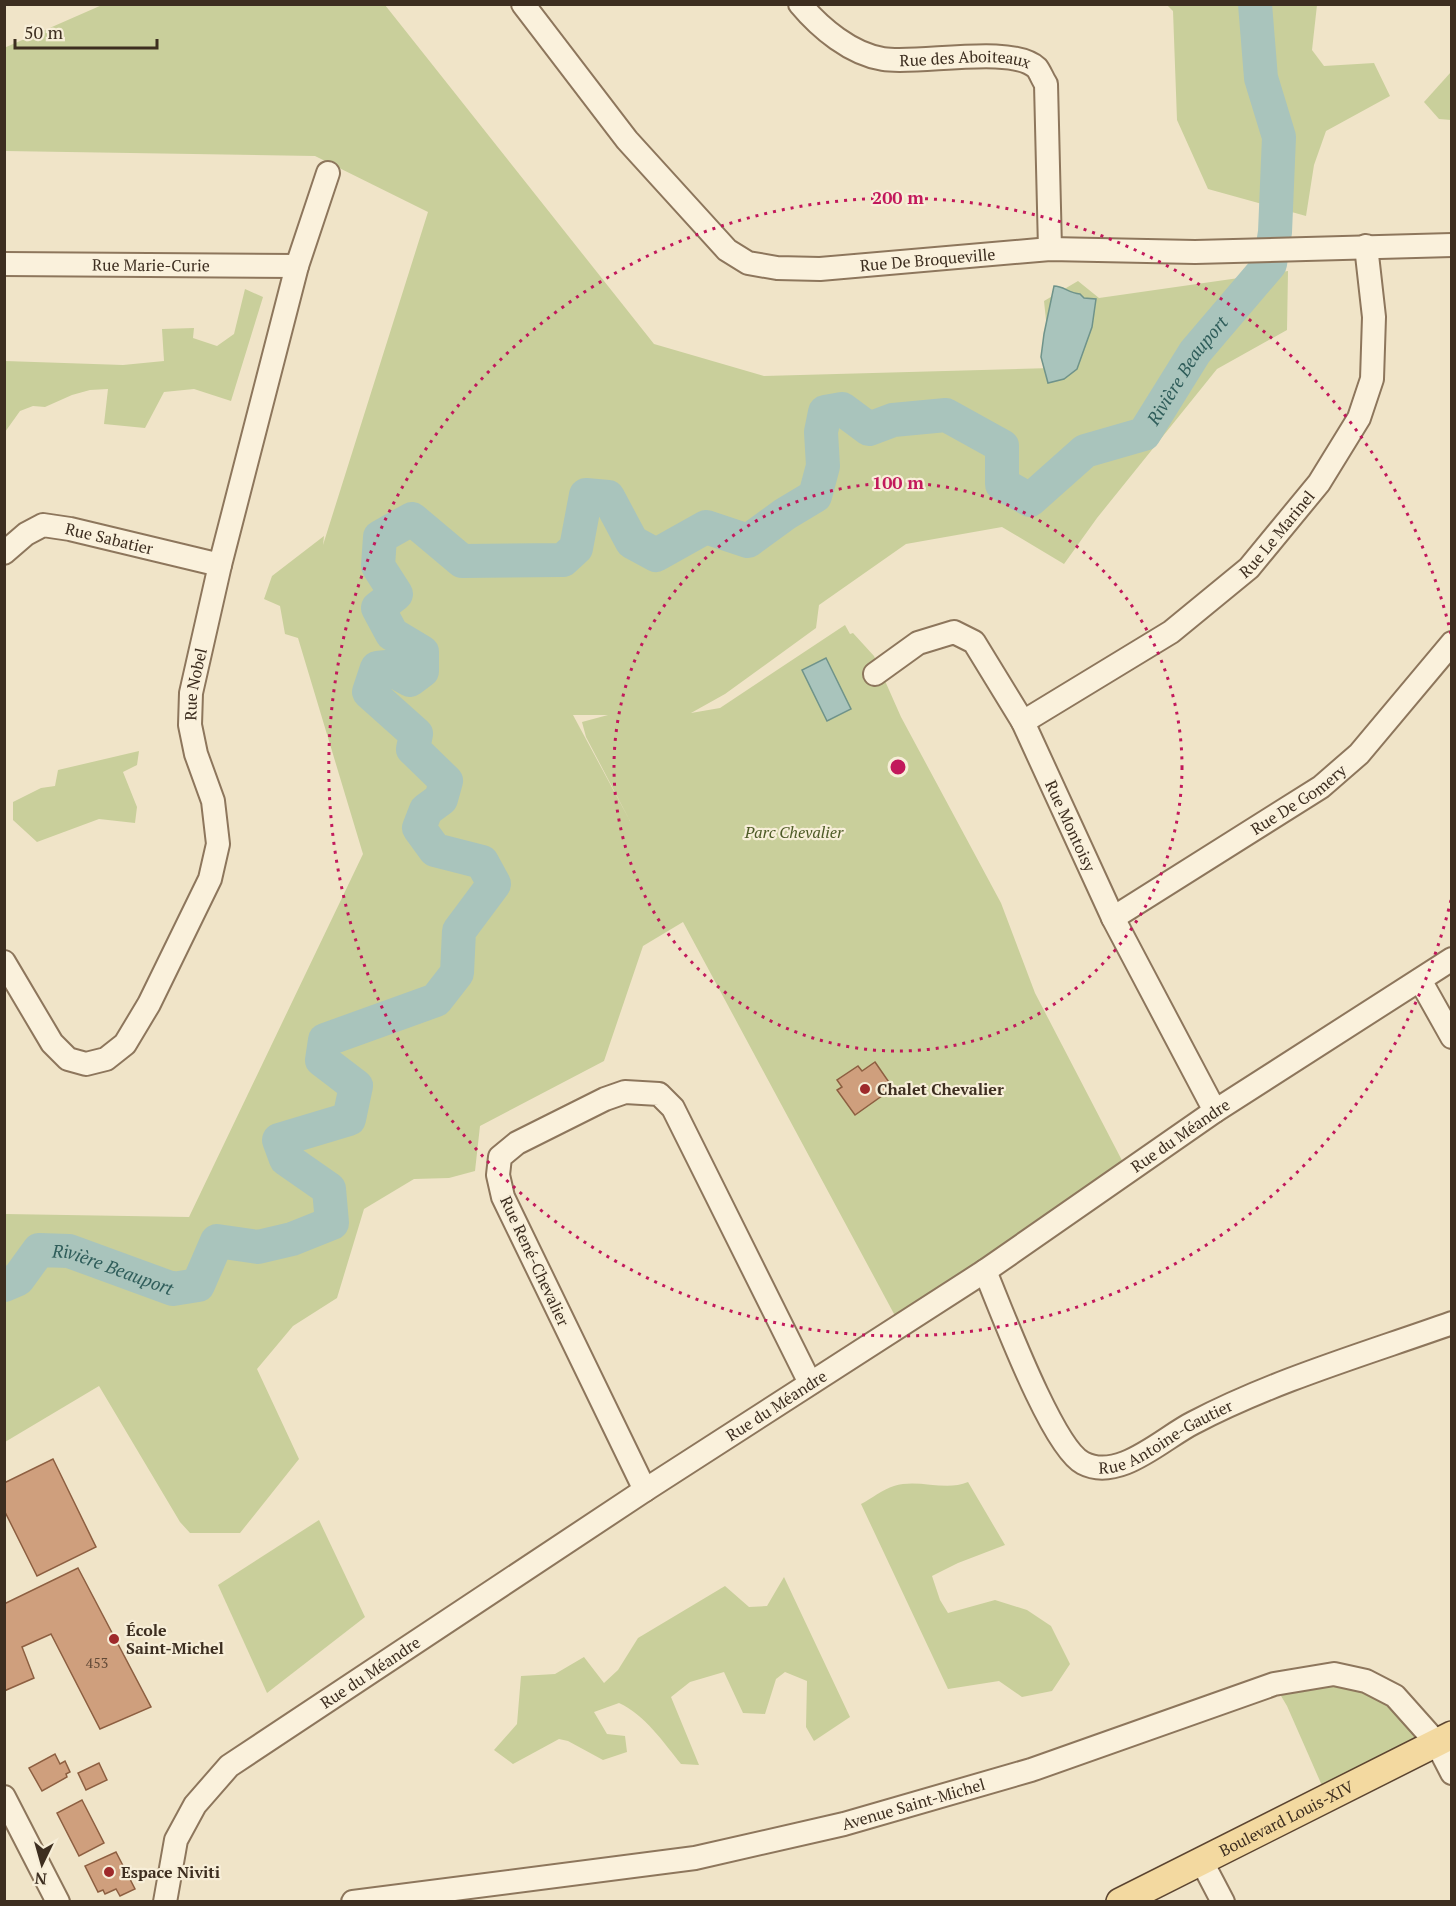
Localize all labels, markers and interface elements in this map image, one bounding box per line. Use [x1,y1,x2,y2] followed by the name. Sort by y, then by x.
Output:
[15,12,158,50] scale bar
[24,20,64,44] text: 50 m
[899,45,1035,74] street label: Rue des Aboiteaux
[872,185,924,209] text: 200 m
[859,243,996,276] street label: Rue De Broqueville
[92,254,210,276] street label: Rue Marie-Curie
[1140,310,1233,430] water label: Rivière Beauport
[872,470,924,494] text: 100 m
[1234,486,1320,583] street label: Rue Le Marinel
[63,517,156,560] street label: Rue Sabatier
[179,646,212,721] street label: Rue Nobel
[888,757,908,777] centre of rings
[1246,759,1351,840] street label: Rue De Gomery
[1040,777,1102,876] street label: Rue Montoisy
[744,821,844,843] park label: Parc Chevalier
[877,1078,1004,1100] place label: Chalet Chevalier
[858,1082,872,1096] marker: Chalet Chevalier
[1126,1093,1234,1177] street label: Rue du Méandre
[495,1192,575,1330] street label: Rue René-Chevalier
[51,1238,178,1301] water label: Rivière Beauport
[722,1365,831,1446] street label: Rue du Méandre
[1098,1394,1237,1479] street label: Rue Antoine-Gautier
[126,1619,224,1659] place label: École Saint-Michel
[316,1631,425,1714] street label: Rue du Méandre
[107,1632,121,1646] marker: École Saint-Michel
[86,1653,108,1672] house number: 453
[839,1773,988,1835] street label: Avenue Saint-Michel
[1215,1775,1357,1861] street label: Boulevard Louis-XIV
[12,1834,72,1894] north arrow
[121,1861,220,1883] place label: Espace Niviti
[102,1865,116,1879] marker: Espace Niviti
[34,1867,48,1890] text: N

